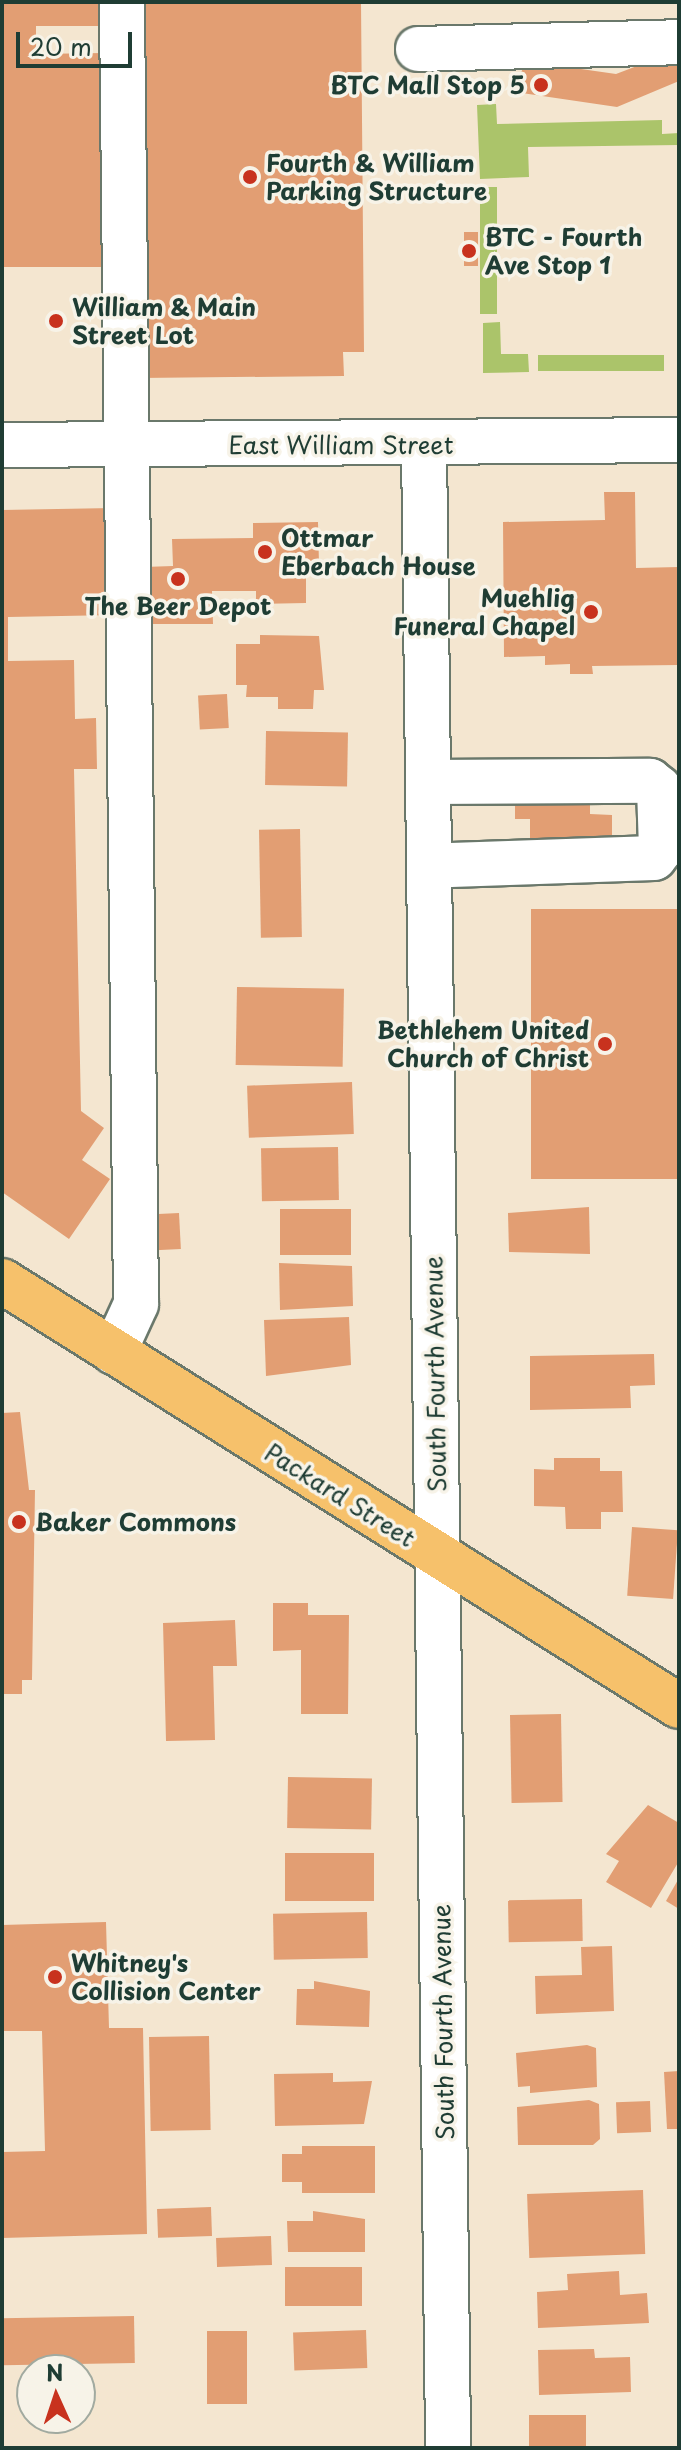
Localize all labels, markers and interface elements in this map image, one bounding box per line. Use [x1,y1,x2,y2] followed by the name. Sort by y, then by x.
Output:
[20,16,136,66] scale bar
[30,28,92,64] text: 20 m
[330,71,525,99] place label: BTC Mall Stop 5
[532,76,550,94] marker: BTC Mall Stop 5
[266,149,488,205] place label: Fourth & William Parking Structure
[241,168,259,186] marker: Fourth & William Parking Structure
[485,223,642,279] place label: BTC - Fourth Ave Stop 1
[460,242,478,260] marker: BTC - Fourth Ave Stop 1
[72,293,259,349] place label: William & Main Street Lot
[47,312,65,330] marker: William & Main Street Lot
[229,431,453,459] street label: East William Street
[281,524,476,580] place label: Ottmar Eberbach House
[256,543,274,561] marker: Ottmar Eberbach House
[169,570,187,588] marker: The Beer Depot
[393,584,575,640] place label: Muehlig Funeral Chapel
[83,592,273,620] place label: The Beer Depot
[582,603,600,621] marker: Muehlig Funeral Chapel
[374,1016,589,1072] place label: Bethlehem United Church of Christ
[596,1035,614,1053] marker: Bethlehem United Church of Christ
[419,1254,451,1494] street label: South Fourth Avenue
[259,1437,421,1553] street label: Packard Street
[35,1508,236,1536] place label: Baker Commons
[10,1513,28,1531] marker: Baker Commons
[427,1902,459,2142] street label: South Fourth Avenue
[71,1949,262,2005] place label: Whitney's Collision Center
[46,1968,64,1986] marker: Whitney's Collision Center
[16,2354,96,2434] north arrow
[45,2355,64,2388] text: N

